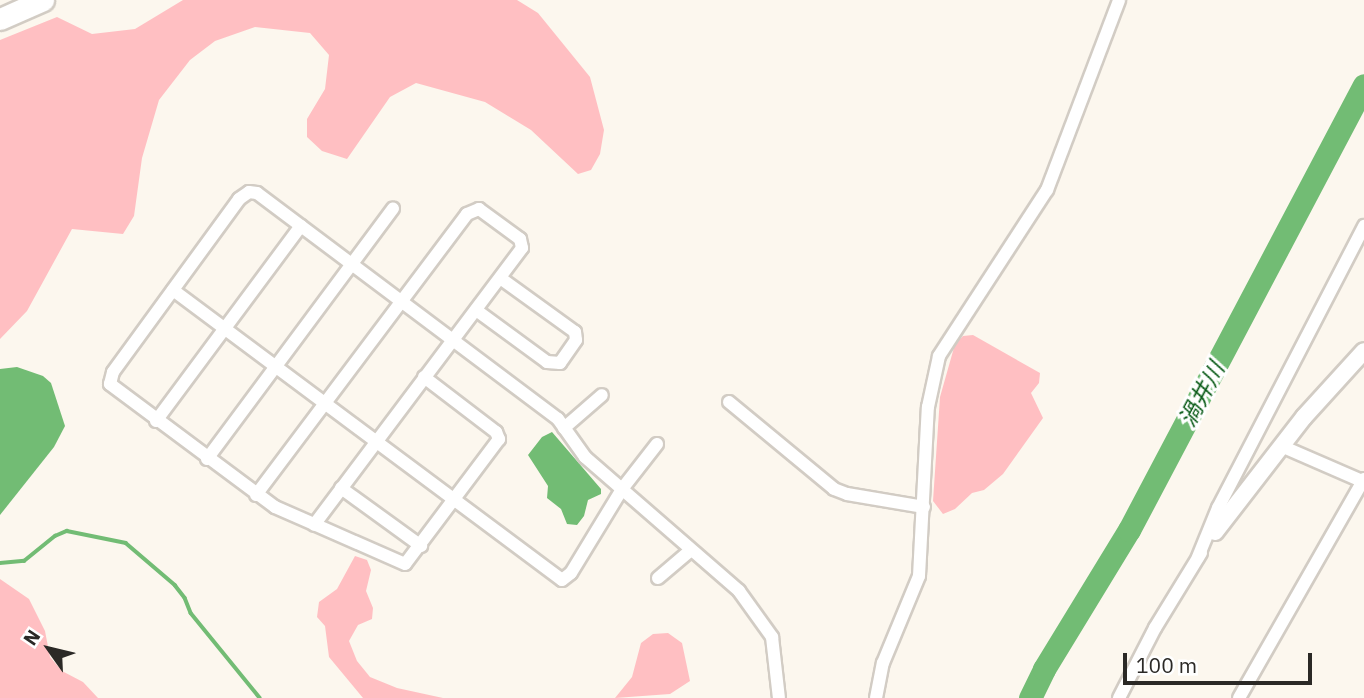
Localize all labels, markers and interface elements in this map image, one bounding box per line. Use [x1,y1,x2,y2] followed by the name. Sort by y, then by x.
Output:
[1173,357,1229,431] water label: 渦井川
[14,614,84,684] north arrow
[18,625,45,650] text: N
[1126,638,1315,682] scale bar
[1136,651,1197,679] text: 100 m

